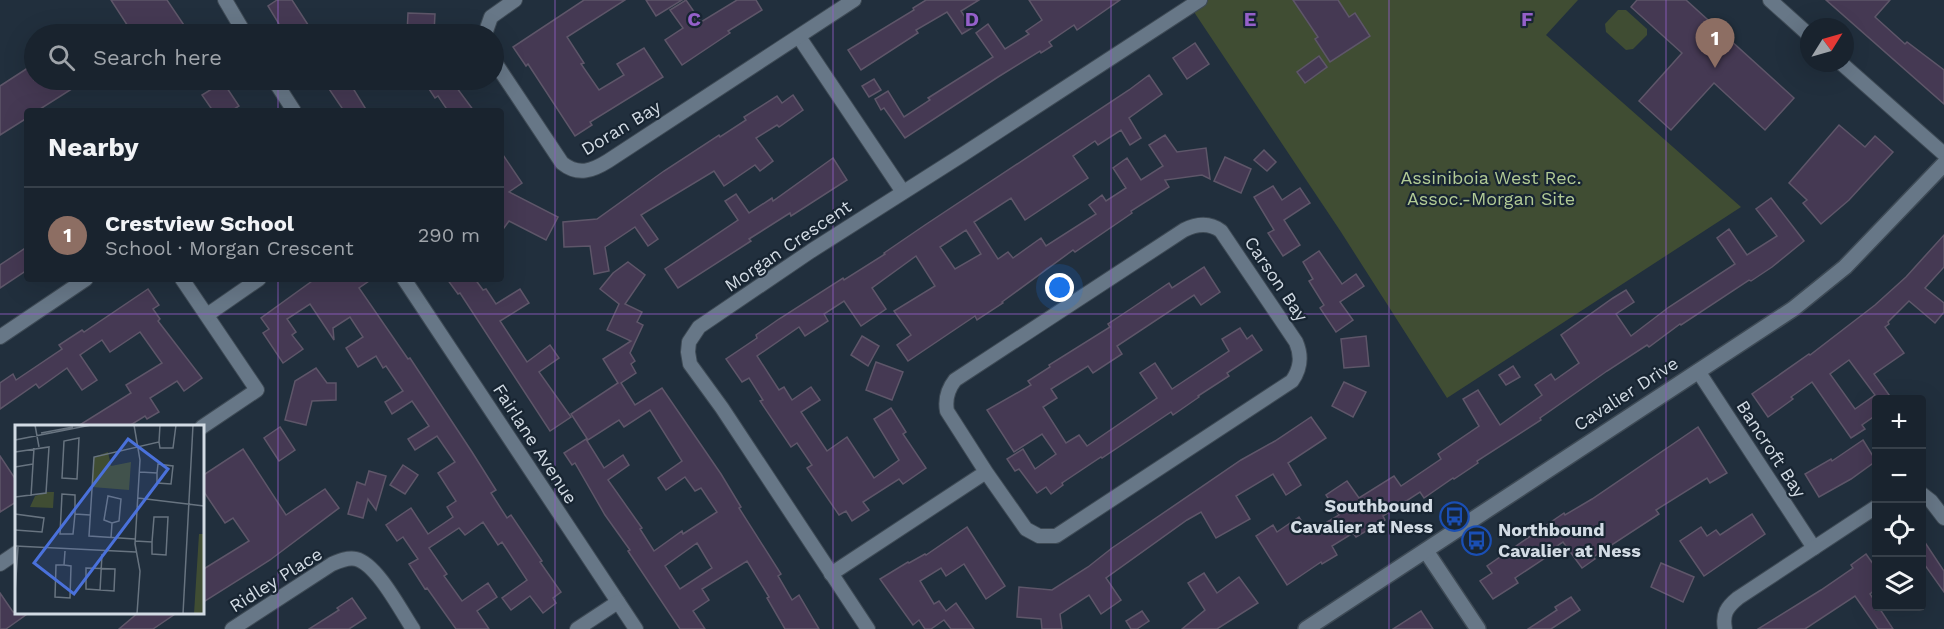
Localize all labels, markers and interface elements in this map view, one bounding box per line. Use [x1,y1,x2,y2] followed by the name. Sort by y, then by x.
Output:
[687,7,701,31] text: C
[965,7,979,31] text: D
[1244,7,1256,31] text: E
[1521,7,1533,31] text: F
[1800,18,1854,72] north arrow
[1696,19,1734,68] pin: 1
[24,24,504,90] search box
[45,41,78,74] icon: search
[93,45,222,70] text: Search here
[577,95,665,160] street label: Doran Bay
[48,132,139,162] text: Nearby
[1401,167,1582,209] park label: Assiniboia West Rec. Assoc.-Morgan Site
[720,195,855,296] street label: Morgan Crescent
[105,211,294,236] text: Crestview School
[63,223,72,247] text: 1
[418,223,480,247] text: 290 m
[1240,232,1313,326] street label: Carson Bay
[105,236,354,260] text: School · Morgan Crescent
[1045,273,1074,302] your location
[1570,352,1682,435] street label: Cavalier Drive
[489,380,582,508] street label: Fairlane Avenue
[1872,395,1926,611] map controls
[1872,395,1926,449] button: +
[1732,396,1811,502] street label: Bancroft Bay
[15,425,204,614] inset map
[1872,449,1926,503] button: −
[1290,495,1433,537] place label: Southbound Cavalier at Ness
[1438,500,1470,532] bus stop icon: Southbound Cavalier at Ness
[1872,503,1926,557] button: locate
[1498,519,1641,561] place label: Northbound Cavalier at Ness
[1461,524,1493,556] bus stop icon: Northbound Cavalier at Ness
[225,543,326,616] street label: Ridley Place
[1872,557,1926,611] button: layers

